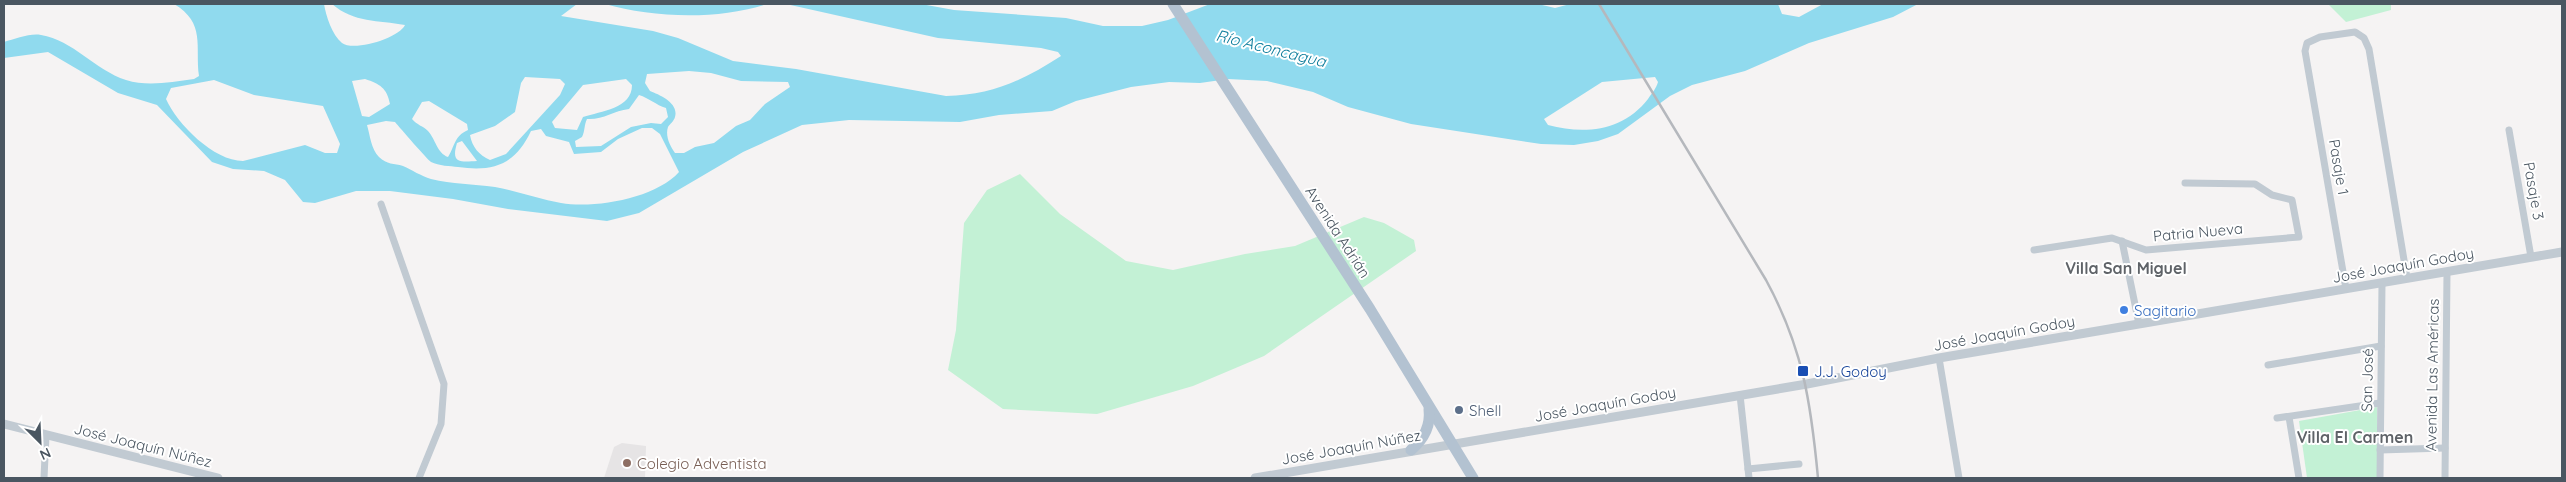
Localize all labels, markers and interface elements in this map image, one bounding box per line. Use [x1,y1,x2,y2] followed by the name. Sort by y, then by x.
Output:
[1214,25,1329,72] water label: Río Aconcagua
[2325,138,2353,196] street label: Pasaje 1
[2520,160,2548,222] street label: Pasaje 3
[1301,183,1375,281] street label: Avenida Adrián
[2152,219,2244,245] street label: Patria Nueva
[2331,243,2475,287] street label: José Joaquín Godoy
[2065,258,2187,278] district label: Villa San Miguel
[2421,298,2443,452] street label: Avenida Las Américas
[2134,301,2196,320] place label: Sagitario
[2118,304,2130,316] marker: Sagitario
[1932,311,2076,355] street label: José Joaquín Godoy
[2357,348,2377,412] street label: San José
[1814,362,1887,381] place label: J.J. Godoy
[1796,364,1810,378] marker: J.J. Godoy
[1533,382,1677,426] street label: José Joaquín Godoy
[1469,401,1501,420] place label: Shell
[1453,404,1465,416] marker: Shell
[15,417,65,467] north arrow
[72,419,214,471] street label: José Joaquín Núñez
[1280,425,1422,469] street label: José Joaquín Núñez
[2297,427,2413,447] district label: Villa El Carmen
[37,444,54,464] text: N
[637,454,767,473] place label: Colegio Adventista
[621,457,633,469] marker: Colegio Adventista

